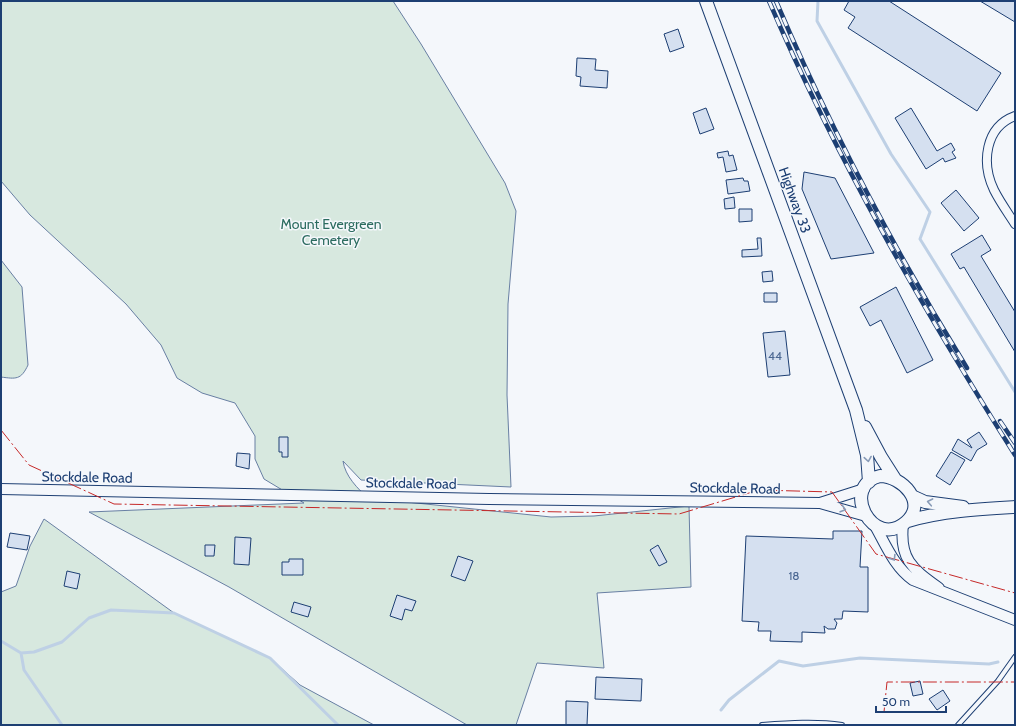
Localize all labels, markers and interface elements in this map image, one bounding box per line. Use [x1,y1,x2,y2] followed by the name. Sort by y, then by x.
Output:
[775,164,815,236] street label: Highway 33
[280,215,382,249] park label: Mount Evergreen Cemetery
[768,348,782,363] house number: 44
[863,456,872,463] one-way arrow
[41,467,133,487] street label: Stockdale Road
[365,473,457,493] street label: Stockdale Road
[689,478,781,498] street label: Stockdale Road
[927,499,933,507] one-way arrow
[839,504,846,513] one-way arrow
[888,554,896,561] one-way arrow
[788,568,800,583] house number: 18
[876,688,946,714] scale bar
[882,694,910,709] text: 50 m

